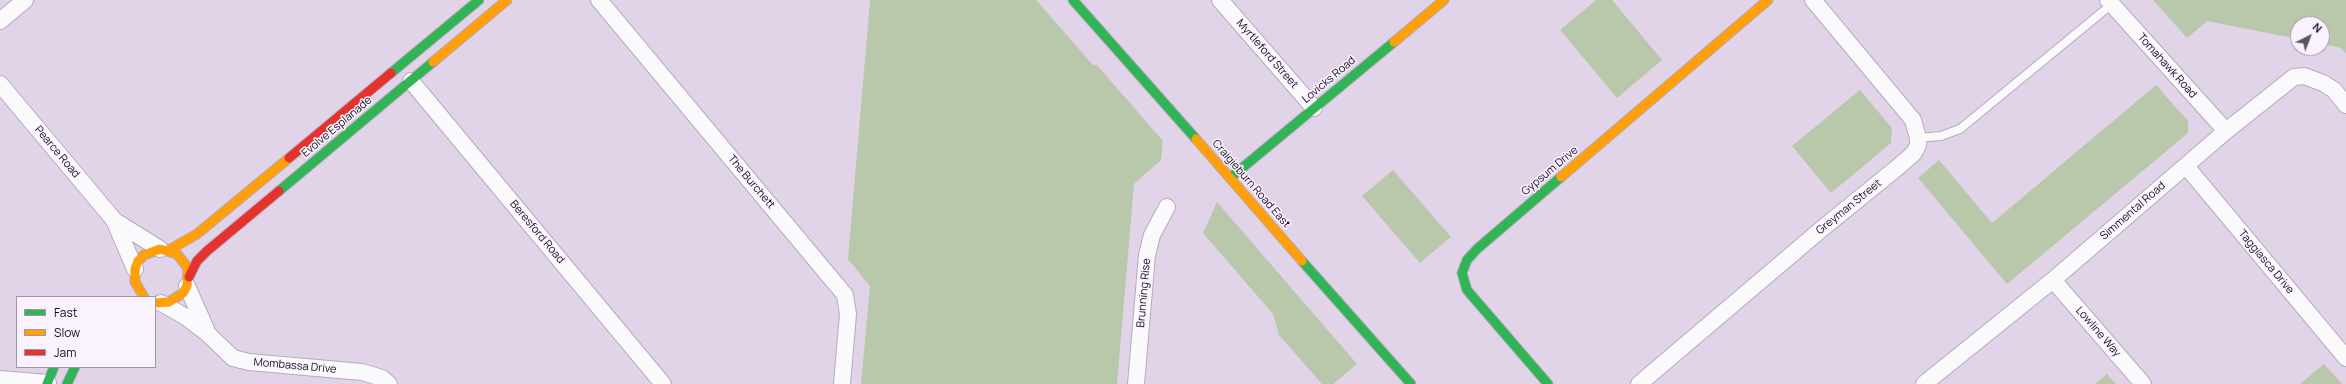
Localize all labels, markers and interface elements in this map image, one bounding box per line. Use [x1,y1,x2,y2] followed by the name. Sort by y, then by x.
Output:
[2290,16,2330,56] north arrow
[1233,17,1301,91] street label: Myrtleford Street
[2310,19,2326,36] text: N
[2135,31,2199,101] street label: Tomahawk Road
[1300,54,1358,106] street label: Lovicks Road
[299,94,375,160] street label: Evolve Esplanade
[32,123,82,181] street label: Pearce Road
[1209,137,1293,231] street label: Craigieburn Road East
[1519,144,1581,198] street label: Gypsum Drive
[725,152,777,212] street label: The Burchett
[1814,177,1884,237] street label: Greyman Street
[2098,179,2168,243] street label: Simmental Road
[507,198,567,266] street label: Beresford Road
[2235,227,2297,297] street label: Taggiasca Drive
[1134,258,1154,328] street label: Brunning Rise
[16,296,156,368] legend
[54,304,78,321] text: Fast
[2073,304,2123,360] street label: Lowline Way
[54,324,80,341] text: Slow
[54,344,76,361] text: Jam
[253,356,337,376] street label: Mombassa Drive

